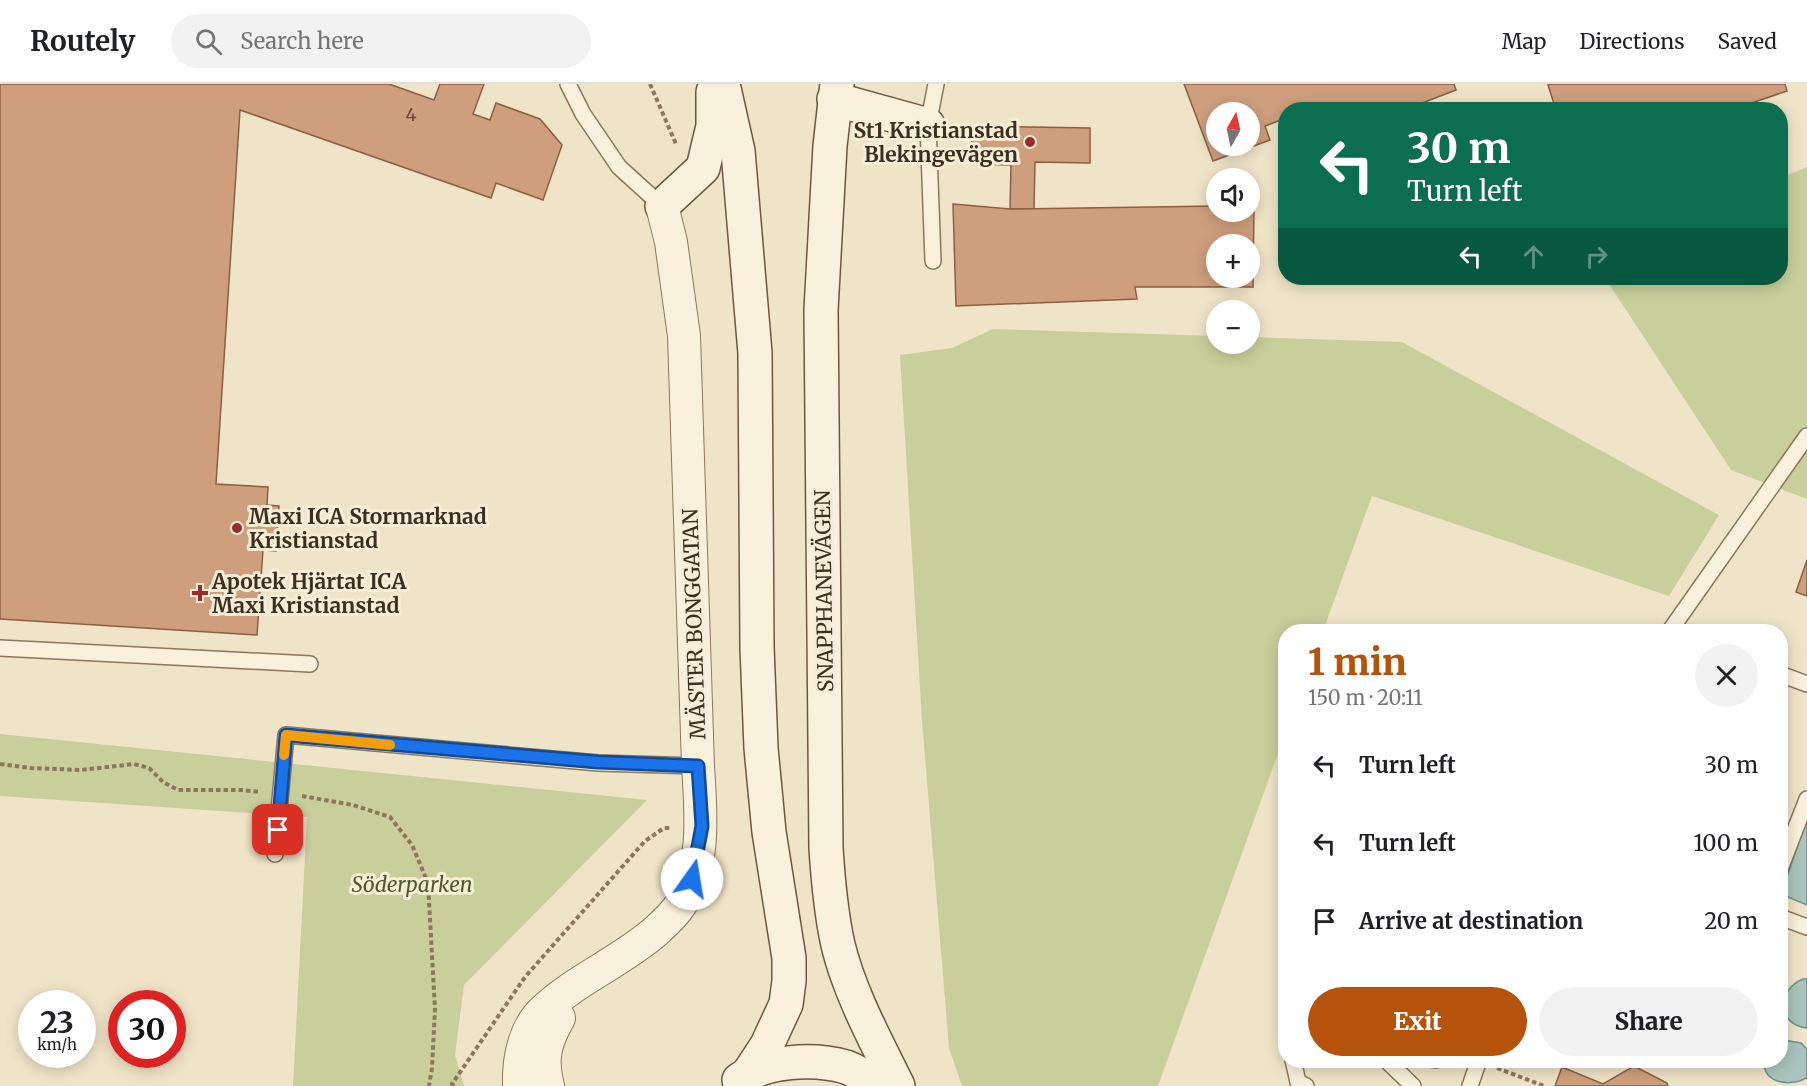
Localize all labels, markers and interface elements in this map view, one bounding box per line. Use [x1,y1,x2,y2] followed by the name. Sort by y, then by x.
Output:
[171,14,591,68] search box
[30,23,135,59] text: Routely
[192,25,225,58] icon: search
[240,27,364,55] text: Search here
[1502,28,1546,55] text: Map
[1579,28,1684,55] text: Directions
[1717,28,1777,55] text: Saved
[1206,102,1260,156] north arrow
[1206,102,1260,354] map controls
[405,103,417,126] house number: 4
[854,117,1018,168] place label: St1 Kristianstad Blekingevägen
[1407,122,1511,174] text: 30 m
[1308,126,1386,204] icon: left
[1023,135,1037,149] marker: St1 Kristianstad Blekingevägen
[1206,168,1260,222] button: sound
[1407,174,1522,208] text: Turn left
[1206,234,1260,288] button: +
[1454,240,1487,273] icon: left
[1517,240,1550,273] icon: ahead
[1580,240,1613,273] icon: right
[1206,300,1260,354] button: −
[809,490,839,692] street label: SNAPPHANEVÄGEN
[249,503,487,554] place label: Maxi ICA Stormarknad Kristianstad
[676,508,712,740] street label: MÄSTER BONGGATAN
[230,521,244,535] marker: Maxi ICA Stormarknad Kristianstad
[211,568,407,619] place label: Apotek Hjärtat ICA Maxi Kristianstad
[193,586,207,600] marker: Apotek Hjärtat ICA Maxi Kristianstad
[1308,640,1407,685] text: 1 min
[1695,644,1758,707] button: close
[1308,685,1423,710] text: 150 m · 20:11
[1308,749,1341,782] icon: left
[1359,751,1456,779] text: Turn left
[1704,751,1758,779] text: 30 m
[252,804,303,855] pin
[261,813,294,846] icon: arrive
[1308,827,1341,860] icon: left
[1359,829,1456,857] text: Turn left
[1693,829,1758,857] text: 100 m
[660,847,724,911] position arrow
[352,871,472,898] park label: Söderparken
[1308,905,1341,938] icon: arrive
[1359,907,1583,935] text: Arrive at destination
[1704,907,1758,935] text: 20 m
[1308,987,1527,1056] button: Exit
[1539,987,1758,1056] button: Share
[108,990,186,1068] speed limit sign: 30
[40,1003,74,1041] text: 23
[37,1035,77,1054] text: km/h

